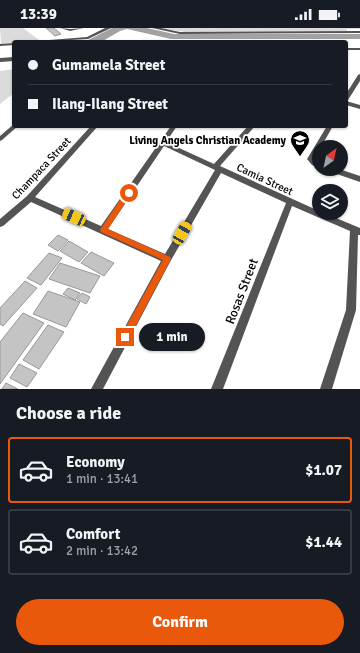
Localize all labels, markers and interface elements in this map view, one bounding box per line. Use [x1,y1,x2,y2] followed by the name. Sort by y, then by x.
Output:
[20,5,57,23] text: 13:39
[52,56,165,74] text: Gumamela Street
[52,95,168,113] text: Ilang-Ilang Street
[289,129,311,157] school or university icon: Living Angels Christian Academy
[9,134,74,202] street label: Champaca Street
[129,134,287,147] place label: Living Angels Christian Academy
[312,140,348,176] north arrow
[312,140,348,220] map controls
[235,161,295,198] street label: Camia Street
[120,184,138,202] route start
[312,184,348,220] button: layers
[61,207,87,227] car
[171,220,193,246] car
[222,256,262,326] street label: Rosas Street
[139,323,205,351] callout: 1 min
[116,328,134,346] route end
[156,329,188,345] text: 1 min
[16,402,121,424] text: Choose a ride
[18,452,54,488] icon: car
[66,453,125,471] text: Economy
[305,461,342,479] text: $1.07
[66,471,138,487] text: 1 min · 13:41
[18,524,54,560] icon: car
[66,525,120,543] text: Comfort
[305,533,342,551] text: $1.44
[66,543,138,559] text: 2 min · 13:42
[16,599,344,645] button: Confirm

